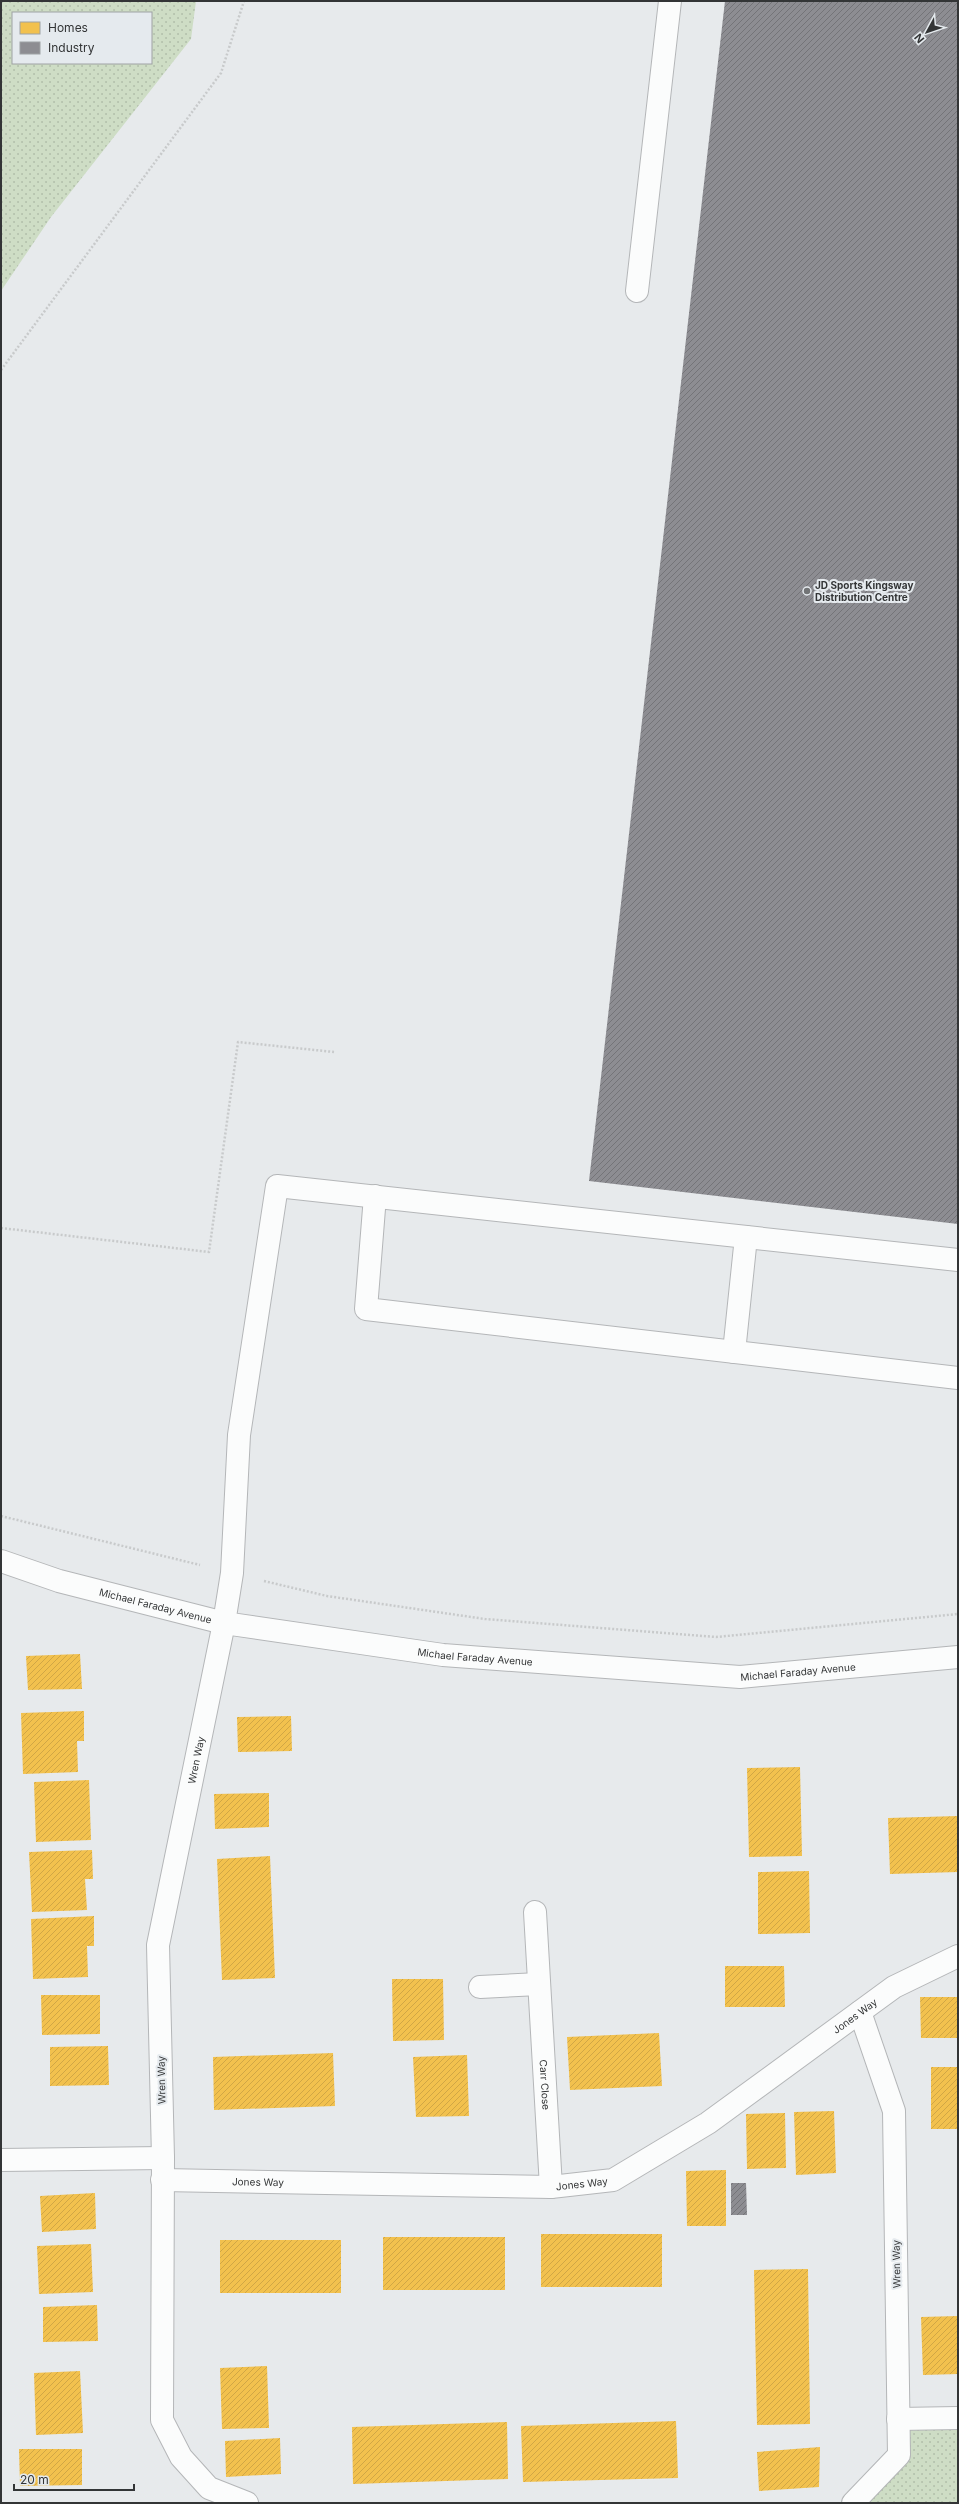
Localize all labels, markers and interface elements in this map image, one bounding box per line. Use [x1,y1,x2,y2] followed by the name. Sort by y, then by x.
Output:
[12,12,152,64] legend
[907,12,947,52] north arrow
[48,20,88,35] text: Homes
[911,31,927,46] text: N
[48,40,95,55] text: Industry
[815,579,914,603] place label: JD Sports Kingsway Distribution Centre
[802,586,812,596] marker: JD Sports Kingsway Distribution Centre
[98,1585,213,1626] street label: Michael Faraday Avenue
[417,1645,533,1668] street label: Michael Faraday Avenue
[740,1660,856,1683] street label: Michael Faraday Avenue
[185,1735,207,1785] street label: Wren Way
[830,1995,880,2036] street label: Jones Way
[155,2055,167,2104] street label: Wren Way
[538,2059,553,2110] street label: Carr Close
[232,2175,284,2188] street label: Jones Way
[555,2175,609,2192] street label: Jones Way
[890,2239,902,2288] street label: Wren Way
[14,2466,134,2492] scale bar
[20,2472,49,2487] text: 20 m

